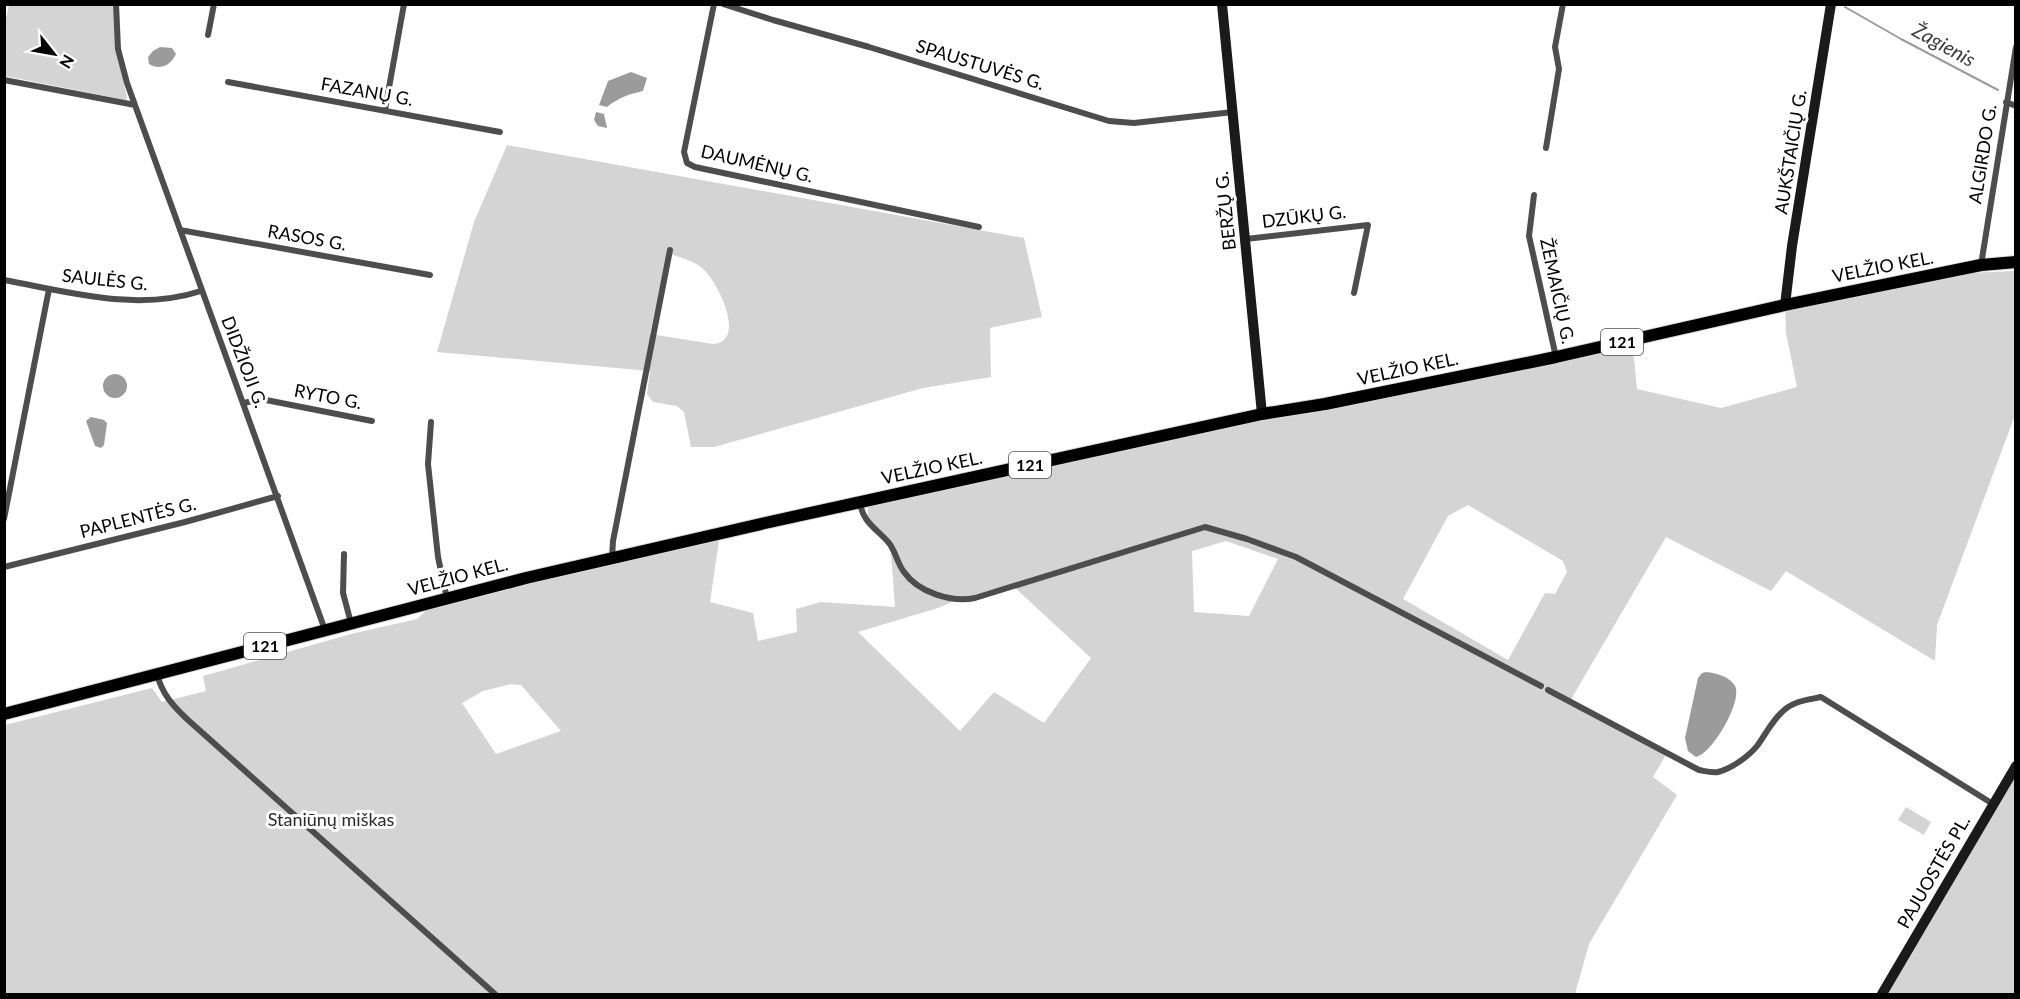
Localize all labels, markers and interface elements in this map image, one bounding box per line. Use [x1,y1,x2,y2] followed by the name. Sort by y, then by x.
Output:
[1908,17,1980,71] water label: Žagienis
[24,24,84,84] north arrow
[914,34,1047,94] street label: SPAUSTUVĖS G.
[56,52,79,72] text: N
[319,72,415,110] street label: FAZANŲ G.
[1769,88,1811,216] street label: AUKŠTAIČIŲ G.
[1963,103,2001,205] street label: ALGIRDO G.
[699,139,816,187] street label: DAUMĖNŲ G.
[1210,170,1240,252] street label: BERŽŲ G.
[1261,200,1347,232] street label: DZŪKŲ G.
[266,219,348,255] street label: RASOS G.
[1536,236,1580,346] street label: ŽEMAIČIŲ G.
[1830,245,1935,287] street label: VELŽIO KEL.
[61,264,149,294] street label: SAULĖS G.
[217,313,272,411] street label: DIDŽIOJI G.
[1601,329,1643,355] road number: 121
[1355,347,1460,389] street label: VELŽIO KEL.
[292,379,364,413] street label: RYTO G.
[879,446,984,488] street label: VELŽIO KEL.
[1009,452,1051,478] road number: 121
[77,492,198,542] street label: PAPLENTĖS G.
[405,552,510,600] street label: VELŽIO KEL.
[244,633,286,659] road number: 121
[268,808,395,830] park label: Staniūnų miškas
[1892,811,1974,932] street label: PAJUOSTĖS PL.

